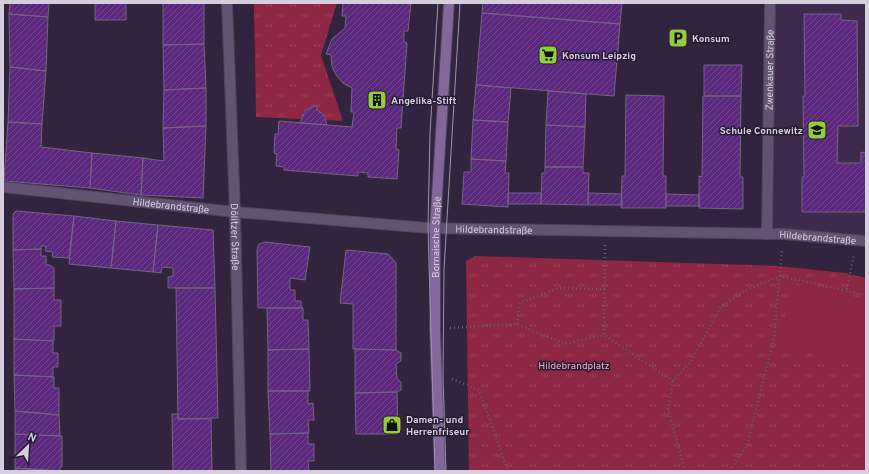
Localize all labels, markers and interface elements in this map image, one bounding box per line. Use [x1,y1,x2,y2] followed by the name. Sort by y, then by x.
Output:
[667,27,689,49] parking icon: Konsum
[764,29,778,111] street label: Zwenkauer Straße
[692,33,730,46] place label: Konsum
[537,44,559,66] supermarket icon: Konsum Leipzig
[562,50,636,63] place label: Konsum Leipzig
[366,89,388,111] building icon: Angelika-Stift
[391,95,457,108] place label: Angelika-Stift
[806,119,828,141] school or university icon: Schule Connewitz
[720,125,803,138] place label: Schule Connewitz
[132,196,210,217] street label: Hildebrandstraße
[430,196,445,278] street label: Bornaische Straße
[227,203,241,271] street label: Dölitzer Straße
[455,223,533,238] street label: Hildebrandstraße
[779,229,857,248] street label: Hildebrandstraße
[538,360,610,373] park label: Hildebrandplatz
[381,414,403,436] shop icon: Damen- und Herrenfriseur
[406,414,470,439] place label: Damen- und Herrenfriseur
[8,426,48,466] north arrow
[25,430,38,446] text: N

